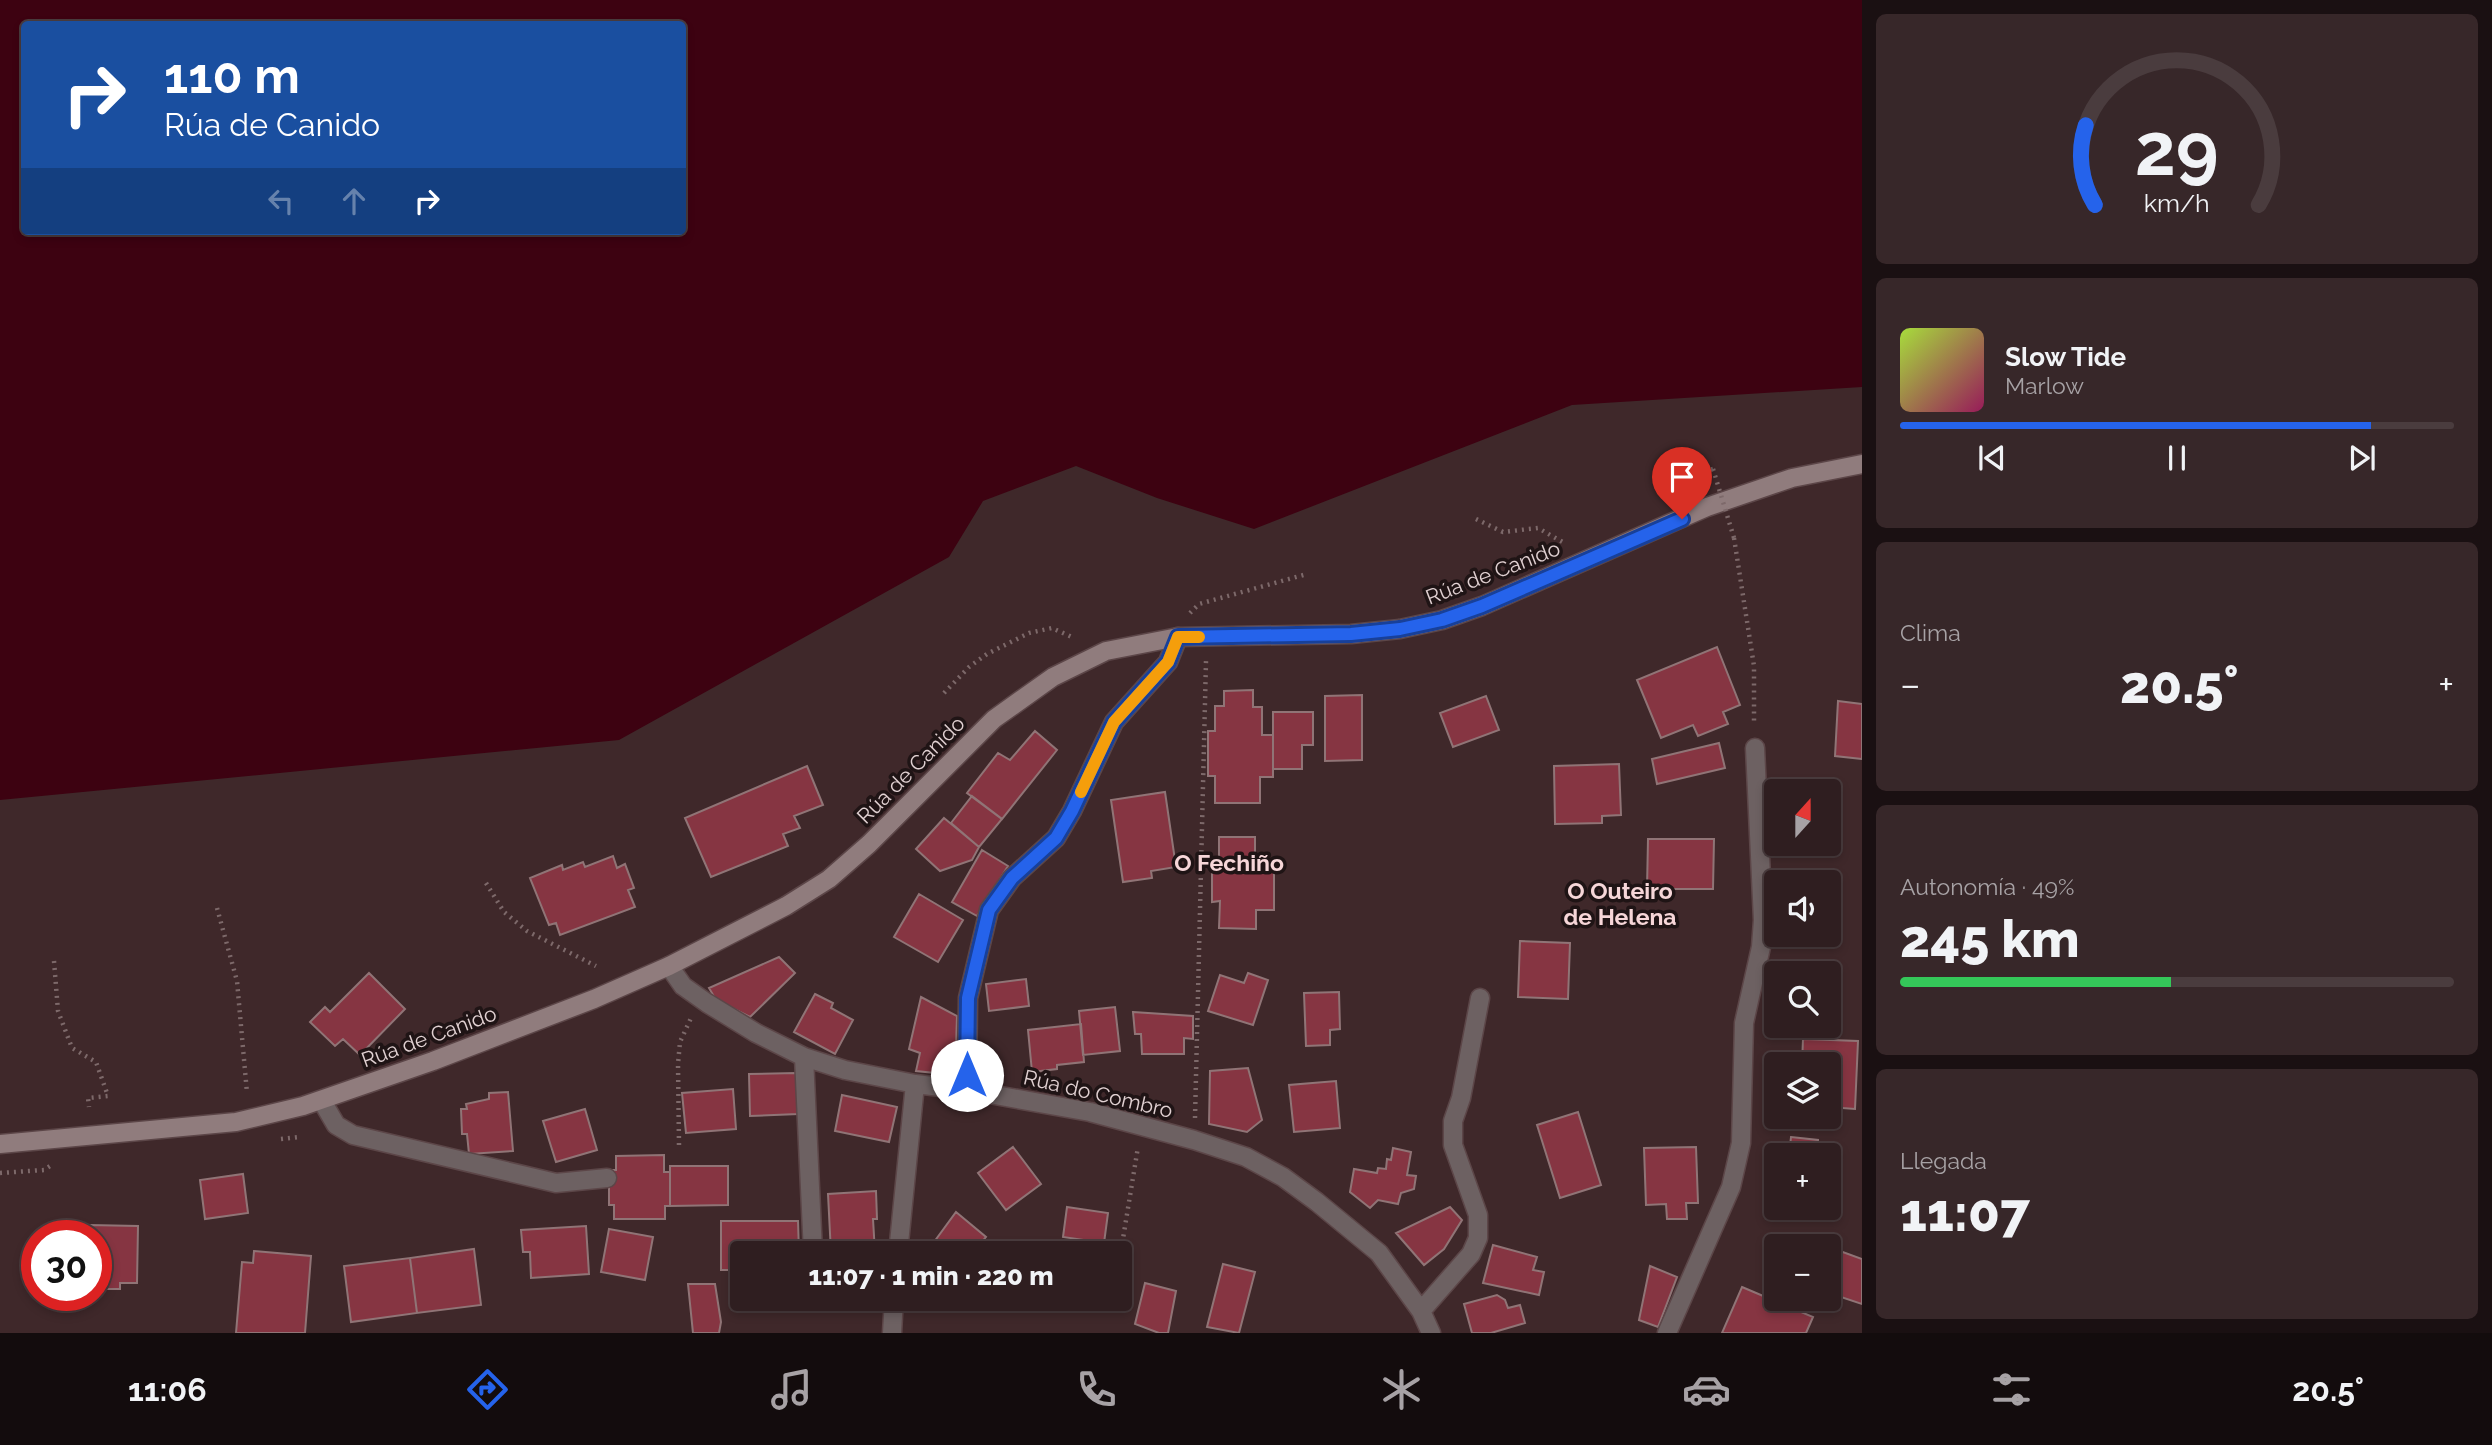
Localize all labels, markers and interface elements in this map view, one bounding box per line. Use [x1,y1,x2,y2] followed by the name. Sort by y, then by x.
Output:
[164,47,300,104] text: 110 m
[49,49,140,140] icon: right
[164,106,380,143] text: Rúa de Canido
[2135,107,2219,192] text: 29
[262,182,300,220] icon: left
[335,182,373,220] icon: ahead
[408,182,446,220] icon: right
[2144,188,2210,218] text: km/h
[2005,342,2126,372] text: Slow Tide
[2005,372,2084,399] text: Marlow
[1973,439,2011,477] icon: previous
[2158,439,2196,477] icon: pause
[2343,439,2381,477] icon: next
[1652,447,1712,519] pin
[1663,458,1701,496] icon: arrive
[1422,535,1563,610] street label: Rúa de Canido
[1900,619,1961,646] text: Clima
[2120,654,2239,715] text: 20.5°
[1900,662,1920,707] text: −
[2438,662,2454,707] text: +
[852,711,970,829] street label: Rúa de Canido
[1764,779,1841,856] north arrow
[1764,779,1841,1311] map controls
[1174,849,1284,876] district label: O Fechiño
[1764,870,1841,947] button: sound
[1900,873,2074,900] text: Autonomía · 49%
[1564,877,1677,930] district label: O Outeiro de Helena
[1900,908,2080,969] text: 245 km
[1764,961,1841,1038] button: search
[358,1001,500,1073] street label: Rúa de Canido
[930,1038,1004,1112] position arrow
[1764,1052,1841,1129] button: layers
[1021,1064,1175,1123] street label: Rúa do Combro
[1764,1143,1841,1220] button: +
[1900,1147,1987,1174] text: Llegada
[1900,1182,2030,1243] text: 11:07
[21,1220,112,1311] speed limit sign: 30
[1764,1234,1841,1311] button: −
[809,1261,1053,1291] text: 11:07 · 1 min · 220 m
[463,1365,512,1414] icon: directions
[767,1365,816,1414] icon: music
[1072,1365,1121,1414] icon: phone
[1377,1365,1426,1414] icon: climate
[1682,1365,1731,1414] icon: car
[1987,1365,2036,1414] icon: filters
[128,1371,207,1408] text: 11:06
[2292,1371,2364,1408] text: 20.5°

